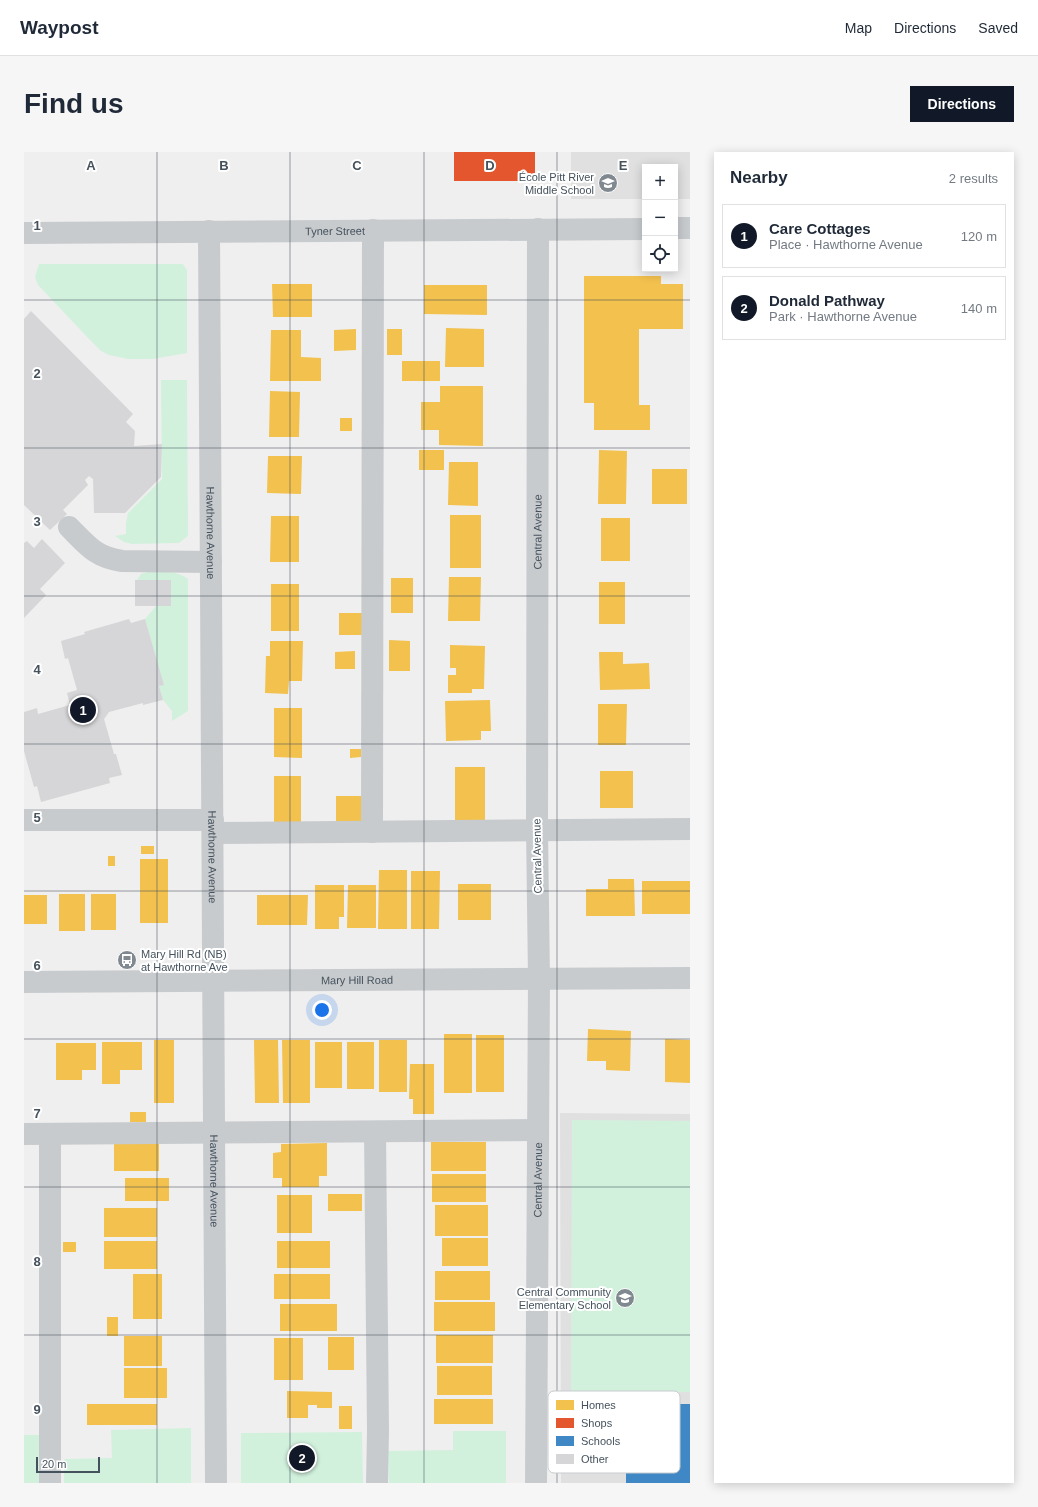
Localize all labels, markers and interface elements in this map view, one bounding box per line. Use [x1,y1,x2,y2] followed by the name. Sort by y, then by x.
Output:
[20,17,98,38] text: Waypost
[845,20,872,36] text: Map
[894,20,956,36] text: Directions
[978,20,1018,36] text: Saved
[910,86,1014,122] button: Directions
[24,88,124,119] text: Find us
[86,158,96,173] text: A
[219,158,229,173] text: B
[352,158,362,173] text: C
[485,158,495,173] text: D
[619,158,628,173] text: E
[642,164,678,272] map controls
[642,164,678,200] button: +
[730,168,788,187] text: Nearby
[519,171,594,196] place label: École Pitt River Middle School
[949,171,998,186] text: 2 results
[597,172,619,194] school or university icon: École Pitt River Middle School
[642,200,678,236] button: −
[33,218,41,233] text: 1
[769,220,871,237] text: Care Cottages
[305,225,365,237] street label: Tyner Street
[740,229,748,244] text: 1
[961,229,997,244] text: 120 m
[642,236,678,272] button: locate
[769,237,923,252] text: Place · Hawthorne Avenue
[769,292,885,309] text: Donald Pathway
[740,301,748,316] text: 2
[961,301,997,316] text: 140 m
[769,309,917,324] text: Park · Hawthorne Avenue
[33,366,41,381] text: 2
[204,487,217,579] street label: Hawthorne Avenue
[531,494,544,570] street label: Central Avenue
[33,514,41,529] text: 3
[33,662,41,677] text: 4
[70,695,96,725] pin: 1
[33,810,41,825] text: 5
[206,811,219,903] street label: Hawthorne Avenue
[530,818,544,894] street label: Central Avenue
[141,948,228,973] place label: Mary Hill Rd (NB) at Hawthorne Ave
[116,949,138,971] bus stop icon: Mary Hill Rd (NB) at Hawthorne Ave
[33,958,41,973] text: 6
[321,974,393,986] street label: Mary Hill Road
[312,1000,332,1020] your location
[33,1106,41,1121] text: 7
[208,1135,221,1227] street label: Hawthorne Avenue
[532,1142,544,1218] street label: Central Avenue
[33,1254,41,1269] text: 8
[517,1286,611,1311] place label: Central Community Elementary School
[614,1287,636,1309] school or university icon: Central Community Elementary School
[548,1391,680,1473] legend
[581,1399,616,1411] text: Homes
[33,1402,41,1417] text: 9
[581,1417,613,1429] text: Shops
[581,1435,621,1447] text: Schools
[289,1443,315,1473] pin: 2
[581,1453,609,1465] text: Other
[36,1455,100,1474] scale bar
[42,1458,66,1470] text: 20 m

